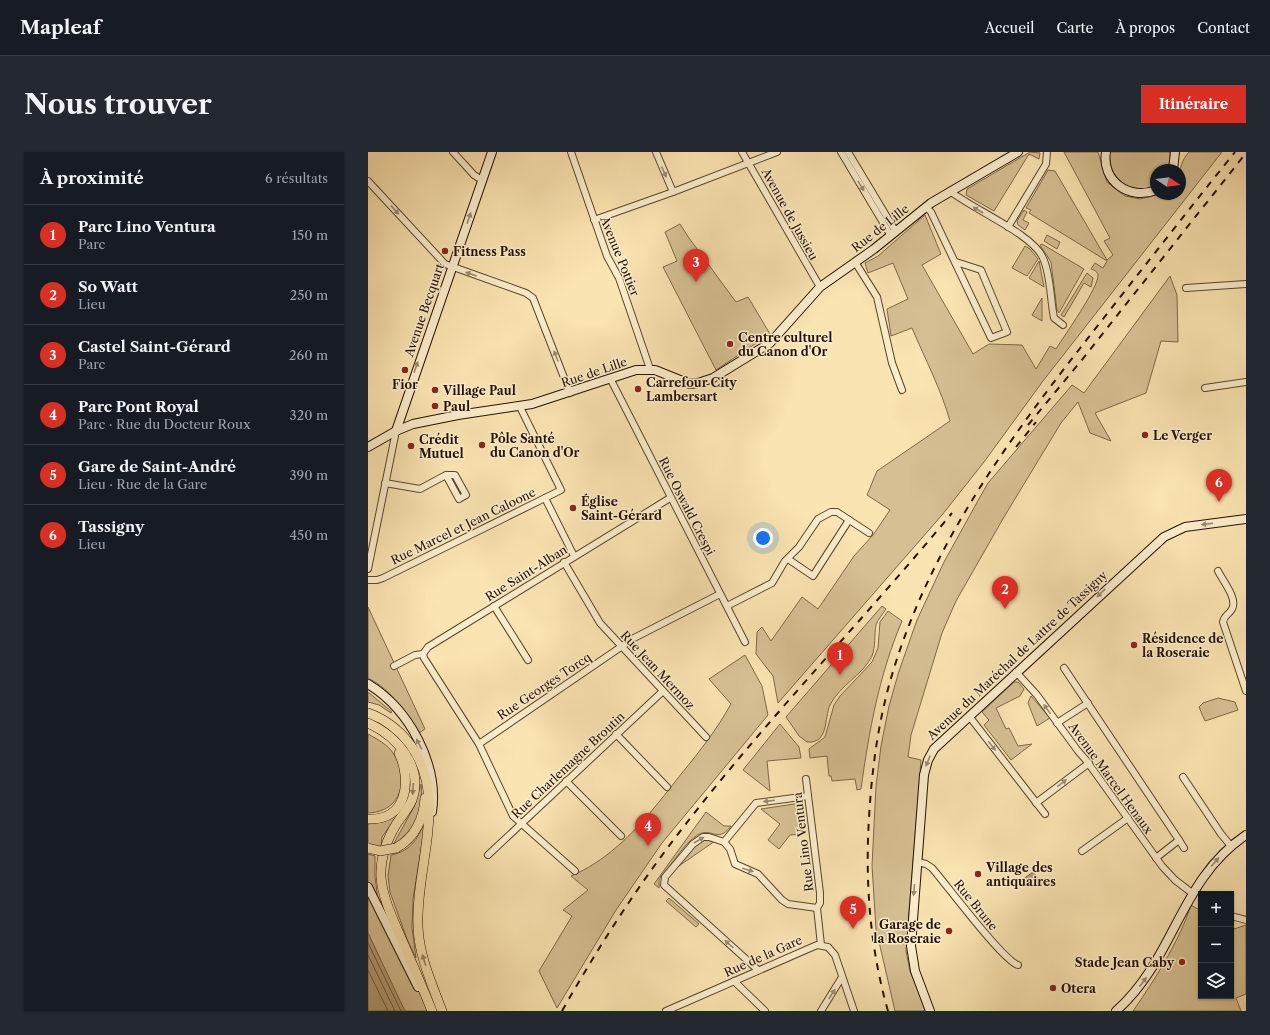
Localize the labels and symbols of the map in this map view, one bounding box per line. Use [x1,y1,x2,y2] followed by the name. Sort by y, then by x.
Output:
[1150,164,1186,200] north arrow
[758,165,822,263] street label: Avenue de Jussieu
[662,167,668,179] one-way arrow
[857,180,864,192] one-way arrow
[848,201,912,255] street label: Rue de Lille
[390,205,399,215] one-way arrow
[973,206,984,213] one-way arrow
[466,211,472,223] one-way arrow
[597,213,643,298] street label: Avenue Pottier
[453,244,526,259] place label: Fitness Pass
[440,246,450,256] marker: Fitness Pass
[683,249,709,282] pin: 3
[401,261,447,359] street label: Avenue Becquart
[464,271,476,277] one-way arrow
[738,330,832,359] place label: Centre culturel du Canon d'Or
[725,339,735,349] marker: Centre culturel du Canon d'Or
[553,350,559,362] one-way arrow
[559,354,629,390] street label: Rue de Lille
[414,361,420,373] one-way arrow
[400,365,410,375] marker: Fior
[646,375,737,404] place label: Carrefour City Lambersart
[392,377,418,392] place label: Fior
[442,383,516,398] place label: Village Paul
[633,384,643,394] marker: Carrefour City Lambersart
[430,385,440,395] marker: Village Paul
[443,399,470,414] place label: Paul
[430,401,440,411] marker: Paul
[1153,428,1212,443] place label: Le Verger
[1140,430,1150,440] marker: Le Verger
[490,431,580,460] place label: Pôle Santé du Canon d'Or
[419,432,464,461] place label: Crédit Mutuel
[477,440,487,450] marker: Pôle Santé du Canon d'Or
[406,441,416,451] marker: Crédit Mutuel
[656,454,718,558] street label: Rue Oswald Crespi
[1206,469,1232,502] pin: 6
[388,484,538,568] street label: Rue Marcel et Jean Caloone
[581,493,662,523] place label: Église Saint-Gérard
[568,503,578,513] marker: Église Saint-Gérard
[1201,521,1213,527] one-way arrow
[753,528,773,548] your location
[482,542,570,604] street label: Rue Saint-Alban
[923,567,1110,743] street label: Avenue du Maréchal de Lattre de Tassigny
[992,576,1018,609] pin: 2
[1096,588,1106,598] one-way arrow
[618,627,698,713] street label: Rue Jean Mermoz
[1142,631,1224,660] place label: Résidence de la Roseraie
[1129,640,1139,650] marker: Résidence de la Roseraie
[827,642,853,675] pin: 1
[494,649,594,723] street label: Rue Georges Torcq
[1043,704,1051,714] one-way arrow
[508,708,628,821] street label: Rue Charlemagne Broutin
[1065,719,1156,837] street label: Avenue Marcel Henaux
[416,738,422,749] one-way arrow
[988,741,997,752] one-way arrow
[925,755,931,767] one-way arrow
[1057,779,1068,787] one-way arrow
[410,783,417,795] one-way arrow
[789,791,817,893] street label: Rue Lino Ventura
[763,798,775,804] one-way arrow
[635,813,661,846] pin: 4
[693,837,705,843] one-way arrow
[1210,857,1219,867] one-way arrow
[985,860,1056,889] place label: Village des antiquaires
[742,867,754,873] one-way arrow
[973,869,983,879] marker: Village des antiquaires
[951,877,1001,934] street label: Rue Brune
[911,884,918,896] one-way arrow
[840,896,866,929] pin: 5
[873,917,941,946] place label: Garage de la Roseraie
[944,926,954,936] marker: Garage de la Roseraie
[722,932,805,980] street label: Rue de la Gare
[724,939,734,949] one-way arrow
[421,954,427,966] one-way arrow
[1075,955,1175,970] place label: Stade Jean Caby
[1177,957,1187,967] marker: Stade Jean Caby
[1139,977,1147,988] one-way arrow
[1061,981,1097,996] place label: Otera
[1048,983,1058,993] marker: Otera
[828,988,835,1000] one-way arrow

